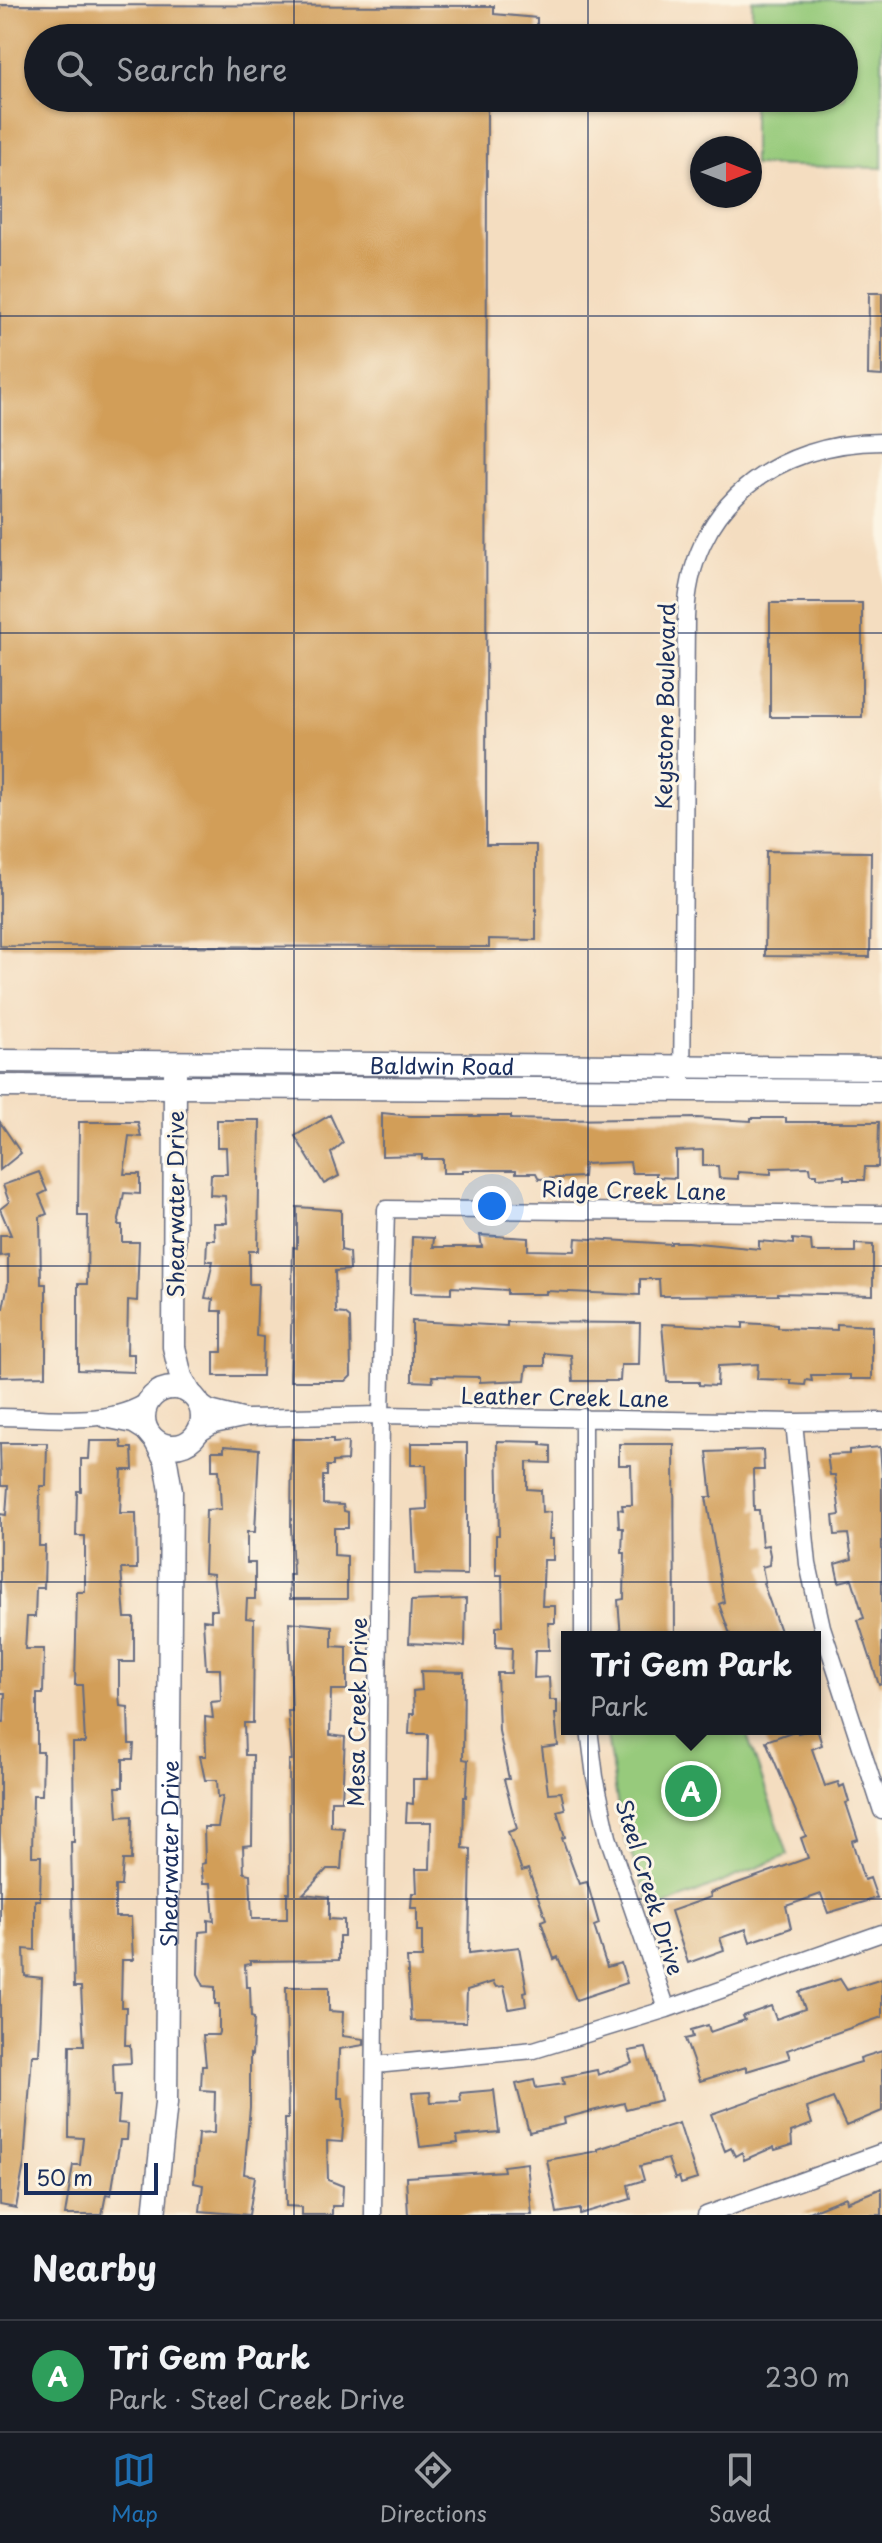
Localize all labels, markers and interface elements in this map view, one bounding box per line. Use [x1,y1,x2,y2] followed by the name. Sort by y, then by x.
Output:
[24,24,858,112] search box
[52,46,96,90] icon: search
[116,46,288,91] text: Search here
[690,136,762,208] north arrow
[646,602,682,810] street label: Keystone Boulevard
[369,1047,514,1082] street label: Baldwin Road
[158,1111,191,1297] street label: Shearwater Drive
[541,1171,727,1207] street label: Ridge Creek Lane
[472,1186,512,1226] your location
[460,1378,670,1414] street label: Leather Creek Lane
[338,1617,374,1807] street label: Mesa Creek Drive
[561,1631,821,1735] popup
[590,1641,792,1686] text: Tri Gem Park
[590,1686,648,1725] text: Park
[151,1760,185,1947] street label: Shearwater Drive
[665,1761,717,1821] pin: A
[609,1795,693,1979] street label: Steel Creek Drive
[24,2159,158,2195] scale bar
[36,2160,93,2193] text: 50 m
[32,2241,157,2293] text: Nearby
[108,2334,310,2379] text: Tri Gem Park
[48,2357,68,2396] text: A
[765,2357,850,2396] text: 230 m
[108,2379,405,2418] text: Park · Steel Creek Drive
[111,2448,158,2529] tab: Map
[380,2448,487,2529] tab: Directions
[709,2448,771,2529] tab: Saved

